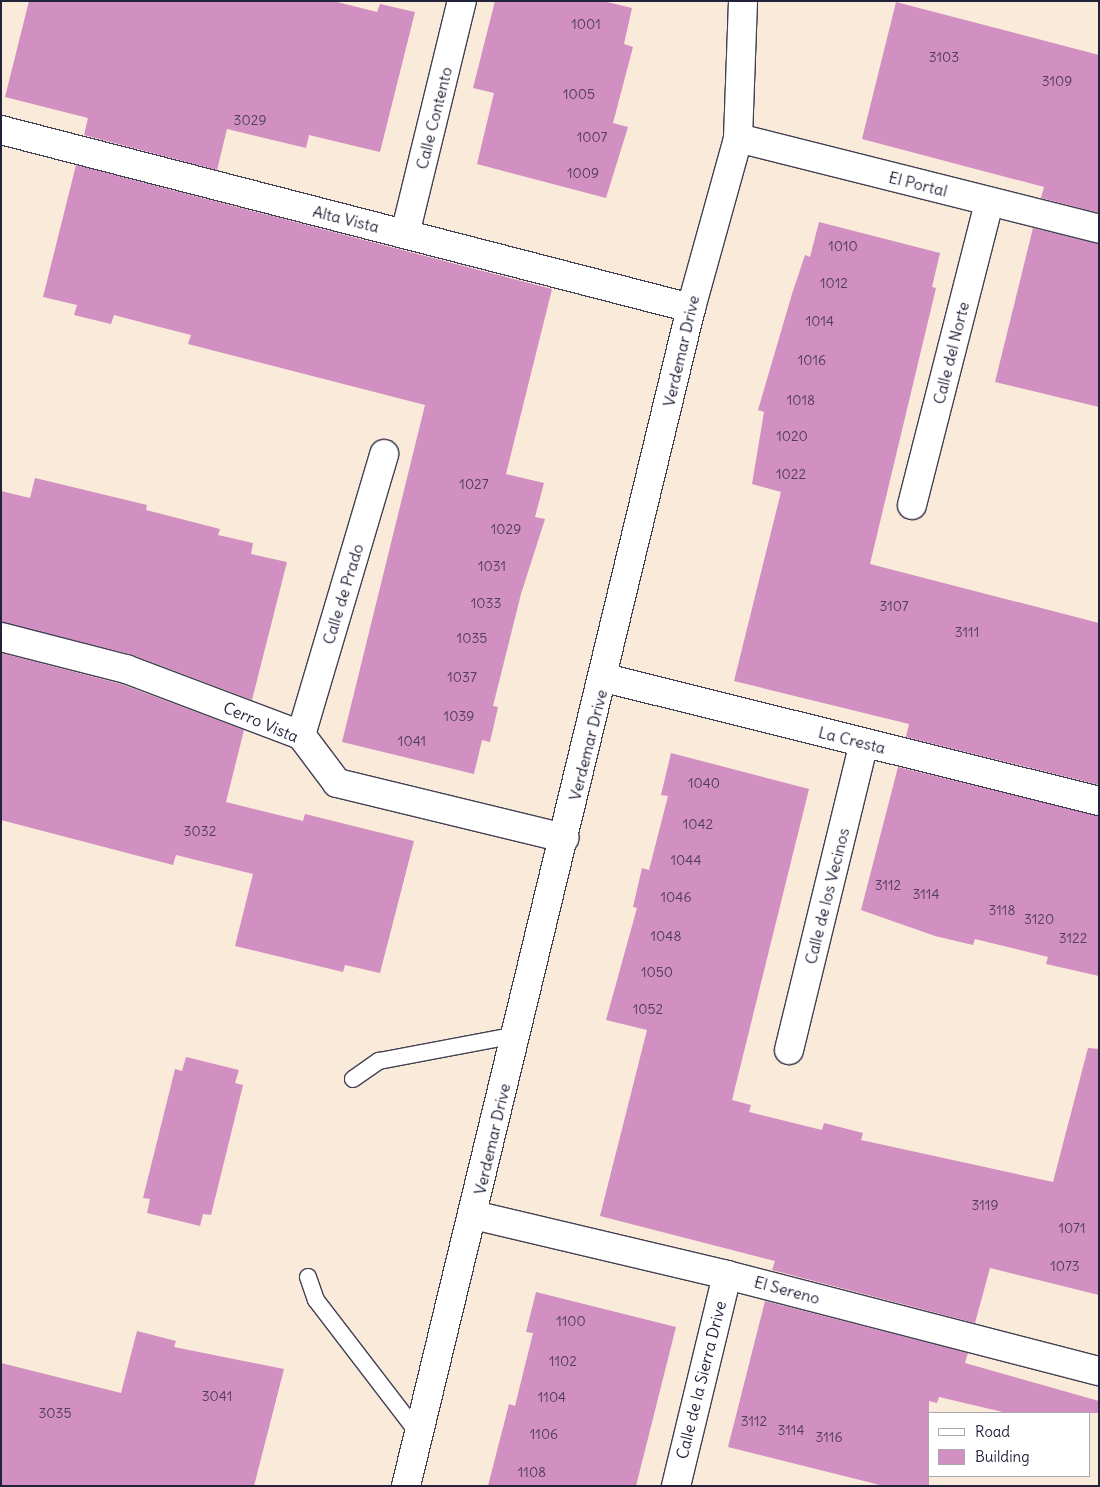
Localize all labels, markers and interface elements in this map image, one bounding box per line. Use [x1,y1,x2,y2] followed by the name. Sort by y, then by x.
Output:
[571,16,601,32] house number: 1001
[929,49,959,65] house number: 3103
[412,65,456,171] street label: Calle Contento
[1042,73,1072,89] house number: 3109
[563,86,595,102] house number: 1005
[234,112,266,128] house number: 3029
[577,129,607,145] house number: 1007
[567,165,599,181] house number: 1009
[887,167,949,201] street label: El Portal
[311,202,381,236] street label: Alta Vista
[828,238,858,254] house number: 1010
[820,275,848,291] house number: 1012
[659,293,703,409] street label: Verdemar Drive
[929,300,973,406] street label: Calle del Norte
[806,313,834,329] house number: 1014
[798,352,826,368] house number: 1016
[787,392,815,408] house number: 1018
[776,428,808,444] house number: 1020
[776,466,806,482] house number: 1022
[459,476,489,492] house number: 1027
[491,521,521,537] house number: 1029
[319,541,367,647] street label: Calle de Prado
[478,558,506,574] house number: 1031
[471,595,501,611] house number: 1033
[879,598,909,614] house number: 3107
[955,624,979,640] house number: 3111
[457,630,487,646] house number: 1035
[447,669,477,685] house number: 1037
[565,688,611,802] street label: Verdemar Drive
[221,698,301,746] street label: Cerro Vista
[444,708,474,724] house number: 1039
[816,722,888,758] street label: La Cresta
[398,733,426,749] house number: 1041
[688,775,720,791] house number: 1040
[683,816,713,832] house number: 1042
[184,823,216,839] house number: 3032
[801,826,853,966] street label: Calle de los Vecinos
[671,852,701,868] house number: 1044
[875,877,901,893] house number: 3112
[912,886,940,902] house number: 3114
[661,889,691,905] house number: 1046
[989,902,1015,918] house number: 3118
[1024,911,1054,927] house number: 3120
[651,928,681,944] house number: 1048
[1059,930,1087,946] house number: 3122
[641,964,673,980] house number: 1050
[633,1001,663,1017] house number: 1052
[470,1081,514,1197] street label: Verdemar Drive
[972,1197,998,1213] house number: 3119
[1059,1220,1085,1236] house number: 1071
[1050,1258,1080,1274] house number: 1073
[752,1272,822,1308] street label: El Sereno
[672,1299,730,1461] street label: Calle de la Sierra Drive
[556,1313,586,1329] house number: 1100
[549,1353,577,1369] house number: 1102
[202,1388,232,1404] house number: 3041
[538,1389,566,1405] house number: 1104
[38,1405,72,1421] house number: 3035
[928,1412,1090,1477] legend
[741,1413,767,1429] house number: 3112
[777,1422,805,1438] house number: 3114
[975,1422,1010,1441] text: Road
[530,1426,558,1442] house number: 1106
[816,1429,842,1445] house number: 3116
[975,1447,1030,1466] text: Building
[518,1464,546,1480] house number: 1108

